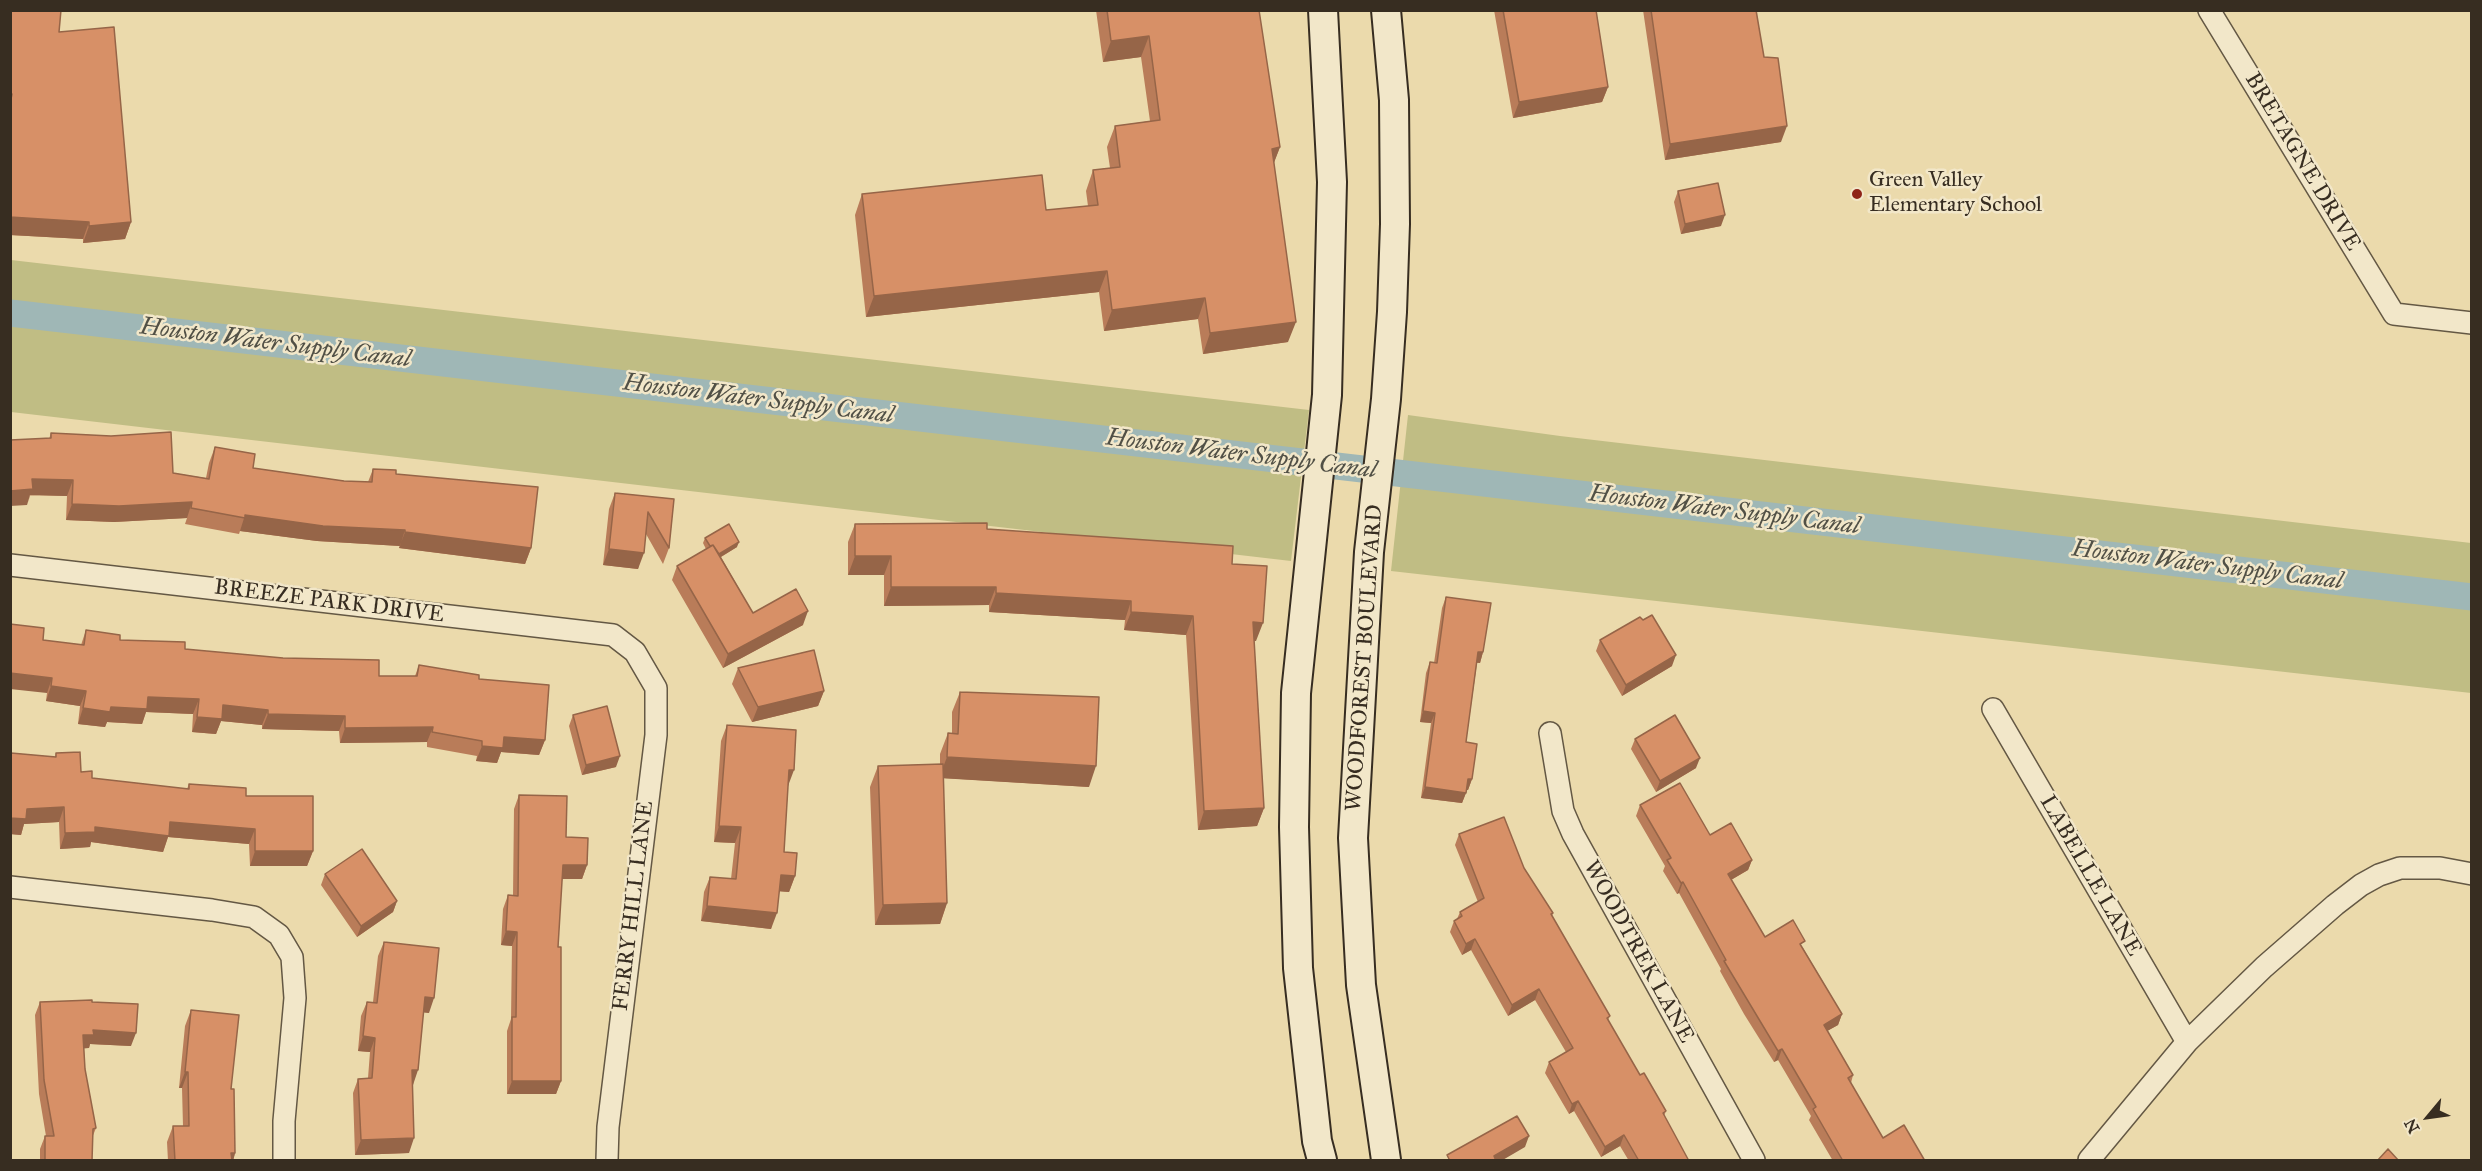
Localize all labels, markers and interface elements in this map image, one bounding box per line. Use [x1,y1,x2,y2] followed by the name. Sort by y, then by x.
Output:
[2238,68,2366,256] street label: BRETAGNE DRIVE
[1869,168,2042,220] place label: Green Valley Elementary School
[1850,187,1864,201] marker: Green Valley Elementary School
[138,313,412,375] water label: Houston Water Supply Canal
[621,369,895,431] water label: Houston Water Supply Canal
[1104,424,1378,486] water label: Houston Water Supply Canal
[1587,480,1861,542] water label: Houston Water Supply Canal
[1341,504,1389,812] street label: WOODFOREST BOULEVARD
[2070,535,2344,597] water label: Houston Water Supply Canal
[213,575,445,629] street label: BREEZE PARK DRIVE
[2033,791,2147,961] street label: LABELLE LANE
[608,800,660,1012] street label: FERRY HILL LANE
[1577,856,1699,1048] street label: WOODTREK LANE
[2398,1087,2458,1147] north arrow
[2400,1115,2423,1137] text: N

